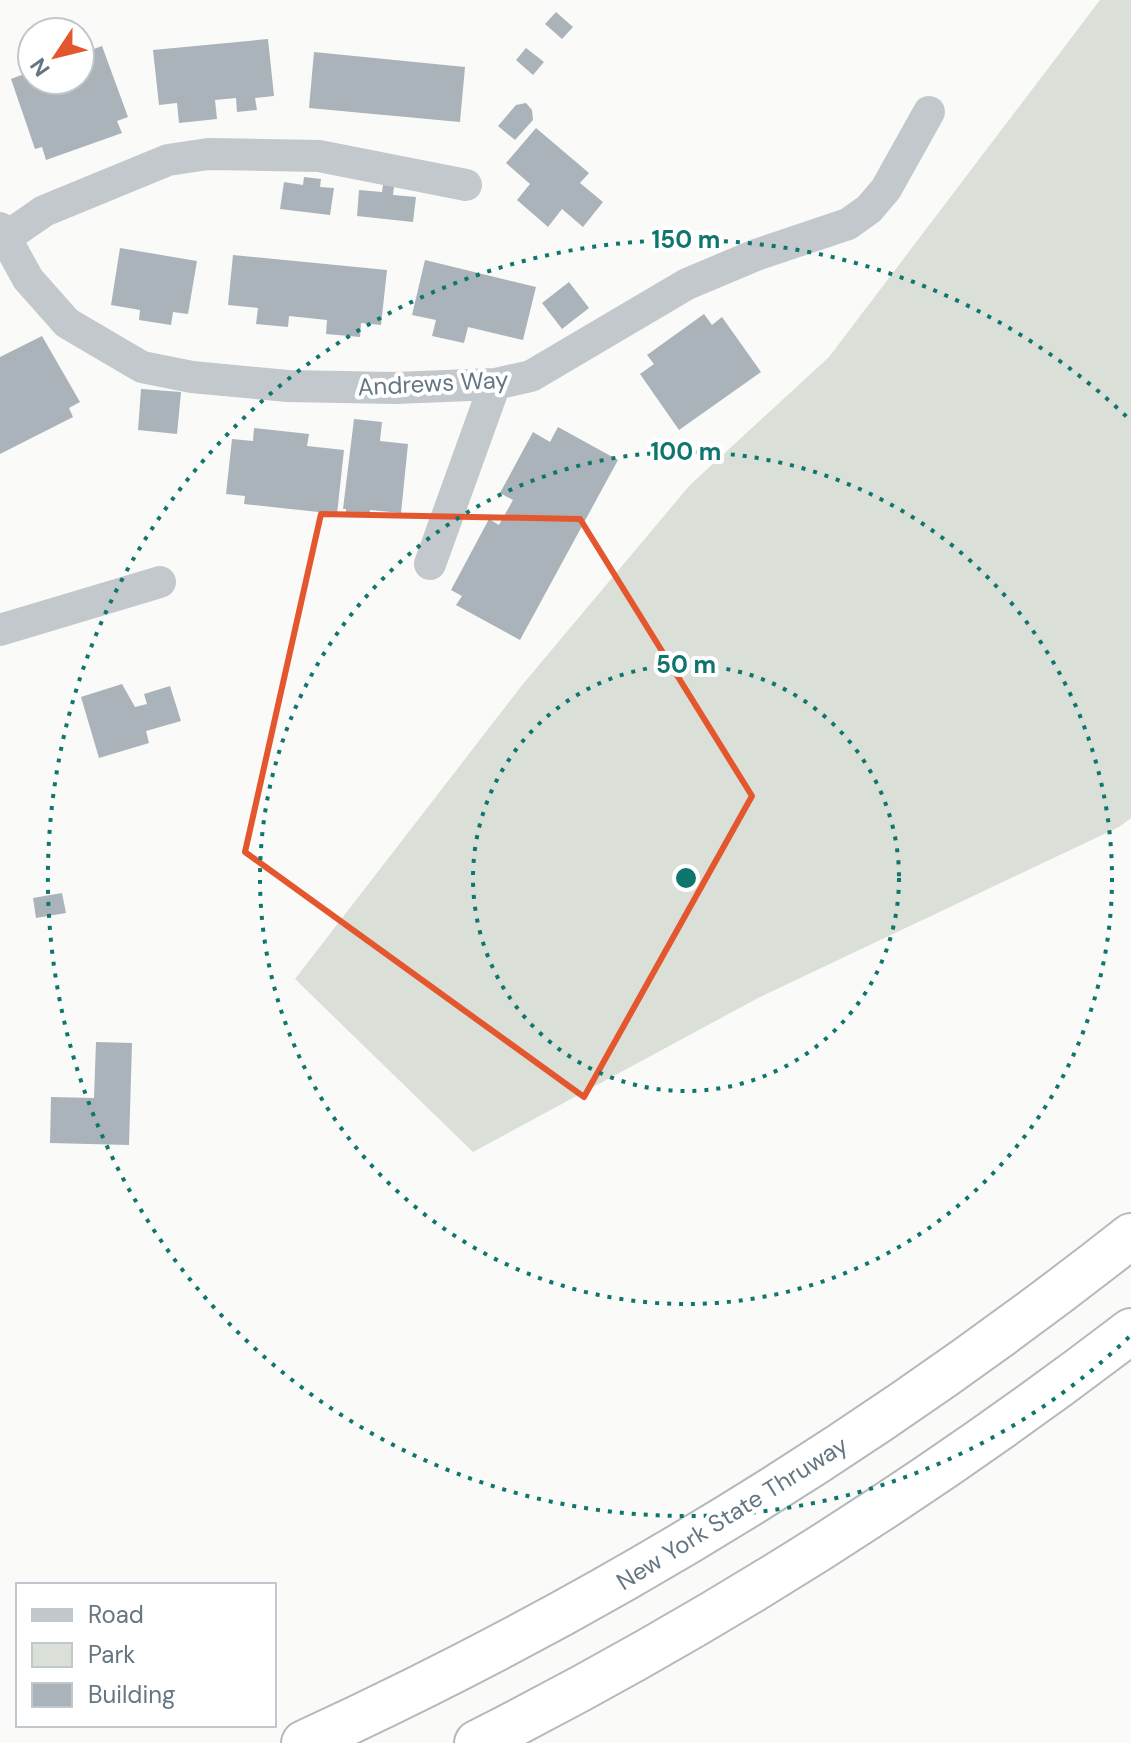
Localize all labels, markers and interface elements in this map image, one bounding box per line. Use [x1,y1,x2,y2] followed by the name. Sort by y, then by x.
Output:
[16,16,96,96] north arrow
[24,52,57,82] text: N
[652,224,720,255] text: 150 m
[357,364,509,402] street label: Andrews Way
[651,436,721,467] text: 100 m
[656,649,716,680] text: 50 m
[672,864,700,892] centre of rings
[611,1429,853,1597] street label: New York State Thruway
[16,1583,276,1727] legend
[88,1599,144,1630] text: Road
[88,1639,135,1670] text: Park
[88,1679,175,1710] text: Building

